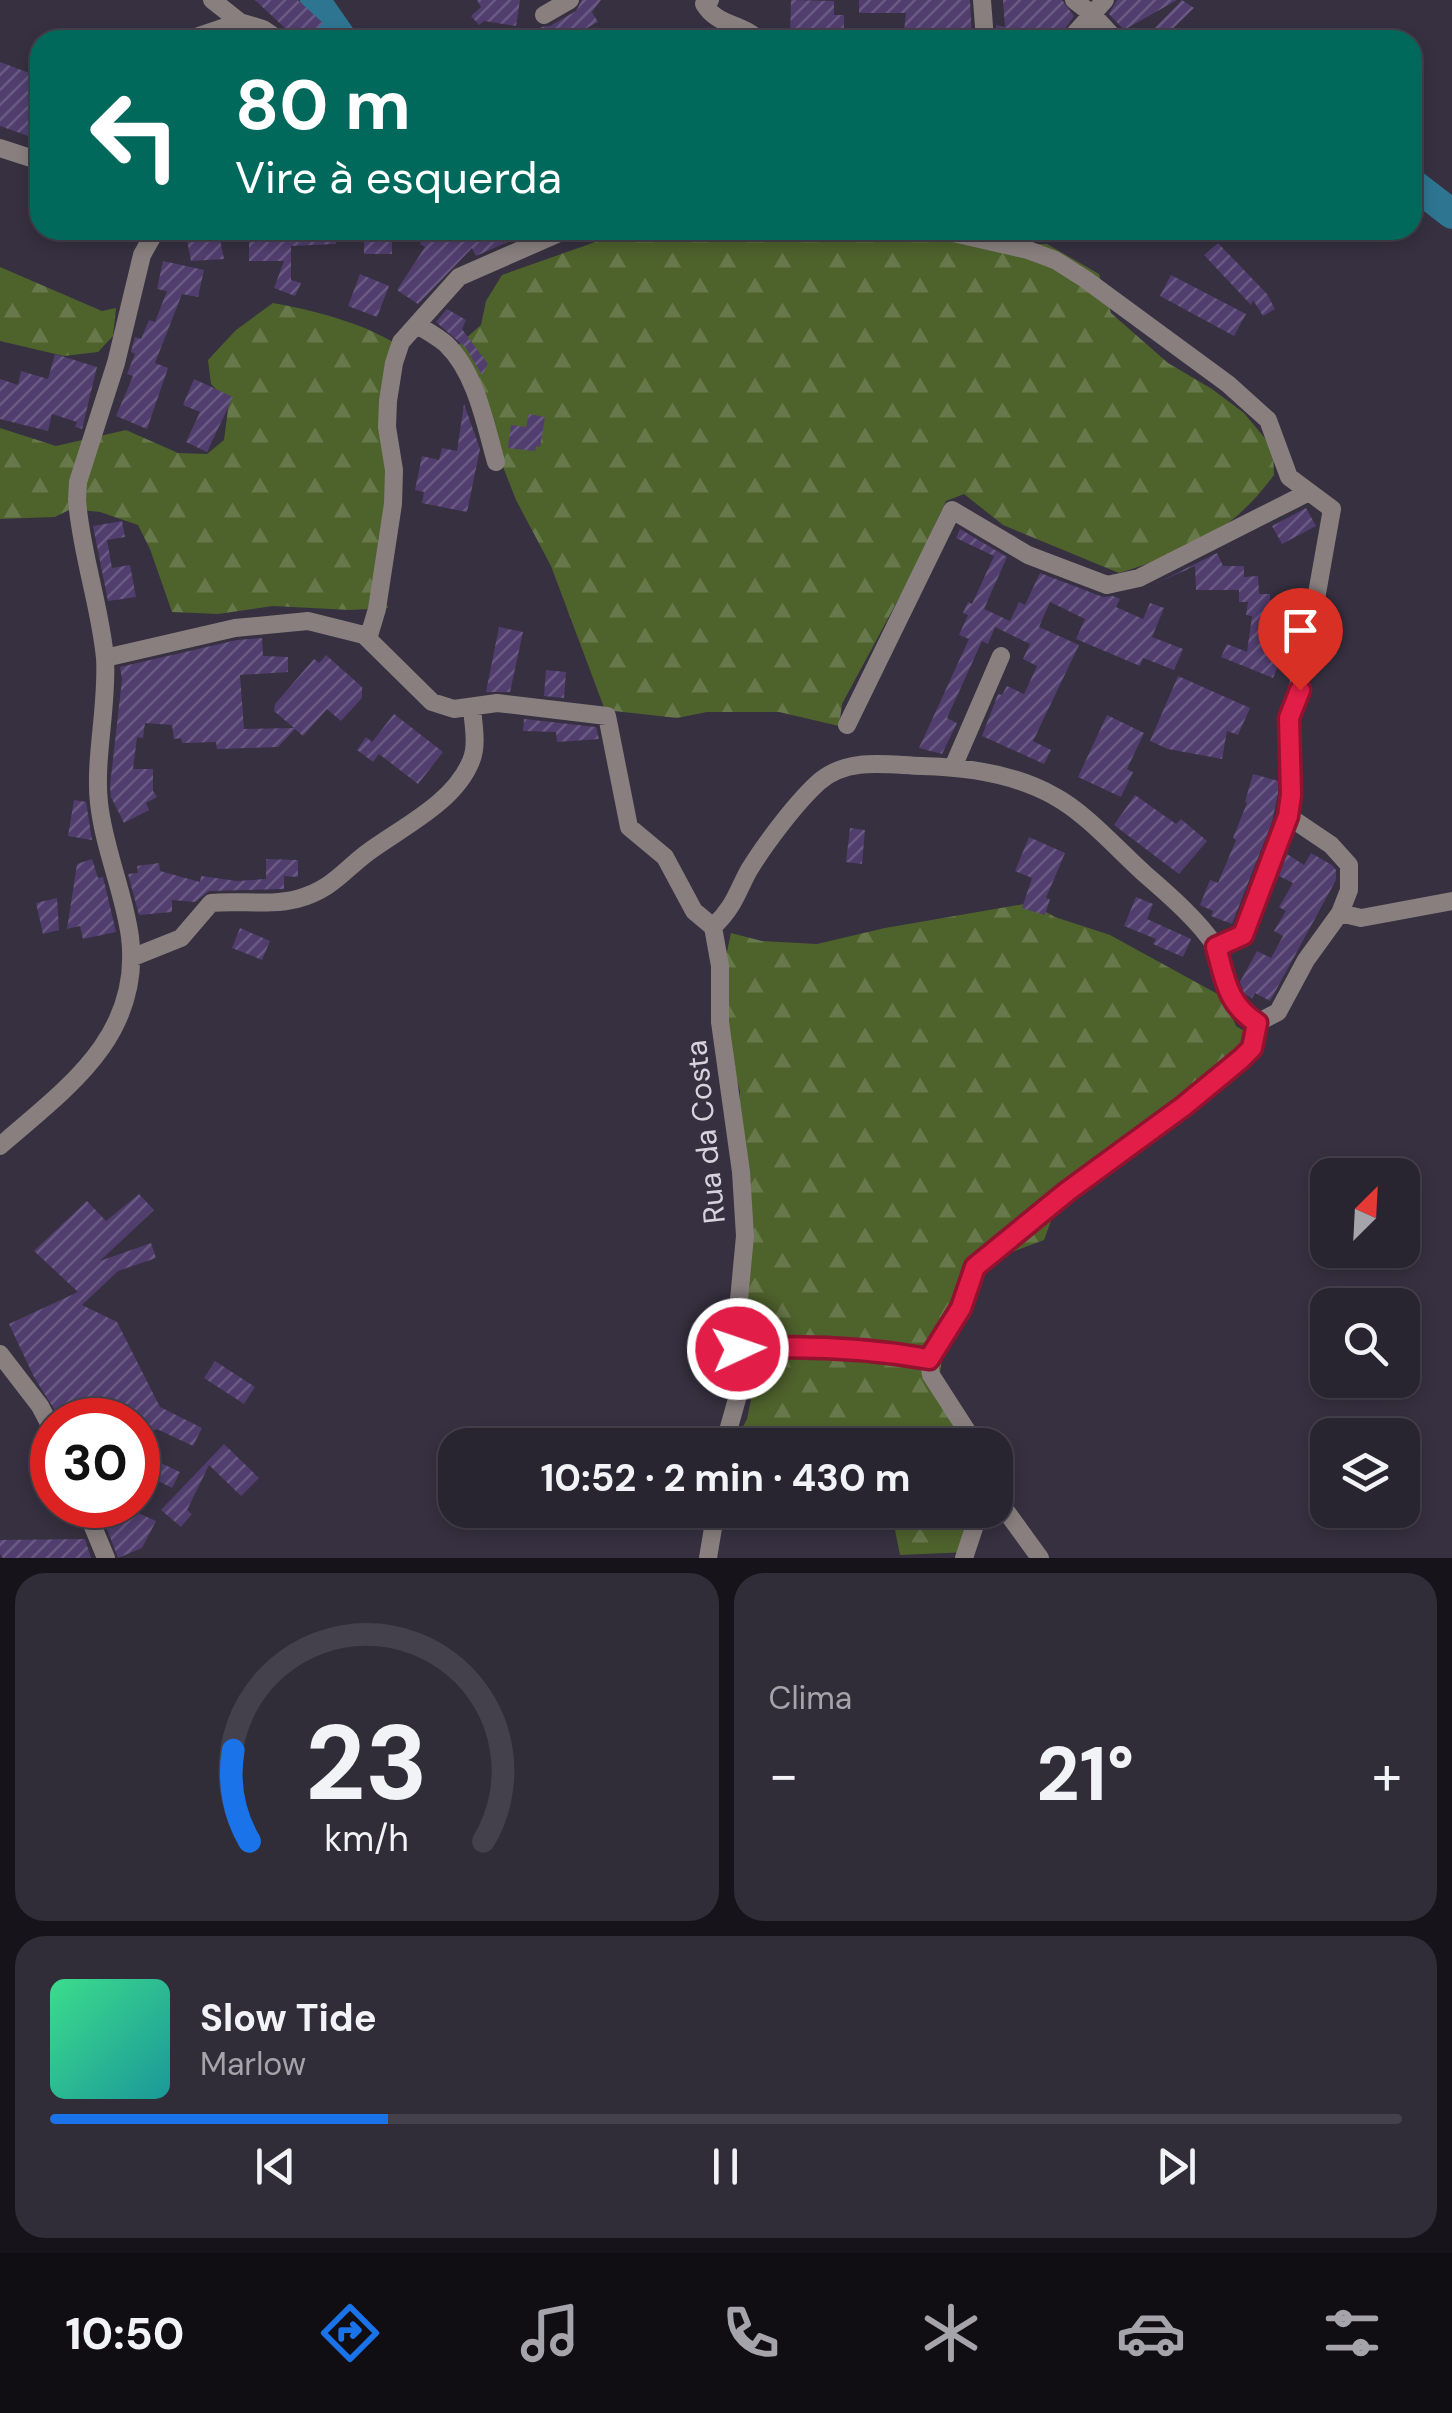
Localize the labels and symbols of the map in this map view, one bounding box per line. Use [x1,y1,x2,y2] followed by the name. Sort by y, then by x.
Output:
[1258,588,1343,691] pin
[676,1038,734,1226] street label: Rua da Costa
[1310,1158,1420,1268] north arrow
[686,1297,790,1401] position arrow
[30,1398,160,1528] speed limit sign: 30

